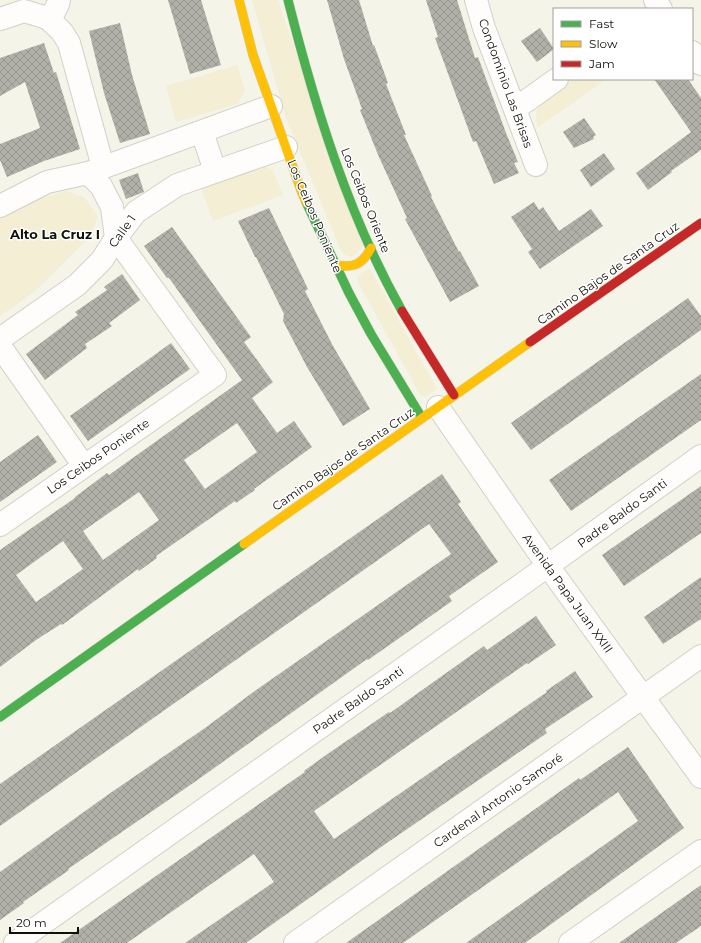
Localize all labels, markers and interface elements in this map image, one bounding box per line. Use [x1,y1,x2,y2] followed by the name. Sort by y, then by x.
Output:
[553,8,693,80] legend
[476,16,536,150] street label: Condominio Las Brisas
[589,16,614,31] text: Fast
[589,36,618,51] text: Slow
[588,56,615,71] text: Jam
[338,145,394,255] street label: Los Ceibos Oriente
[284,157,346,275] street label: Los Ceibos Poniente
[105,212,139,250] street label: Calle 1
[534,218,682,328] street label: Camino Bajos de Santa Cruz
[9,226,100,242] district label: Alto La Cruz I
[269,404,417,514] street label: Camino Bajos de Santa Cruz
[44,415,152,497] street label: Los Ceibos Poniente
[574,475,670,551] street label: Padre Baldo Santi
[520,530,616,656] street label: Avenida Papa Juan XXIII
[310,663,406,737] street label: Padre Baldo Santi
[430,750,566,850] street label: Cardenal Antonio Samoré
[10,909,78,935] scale bar
[16,915,47,930] text: 20 m

